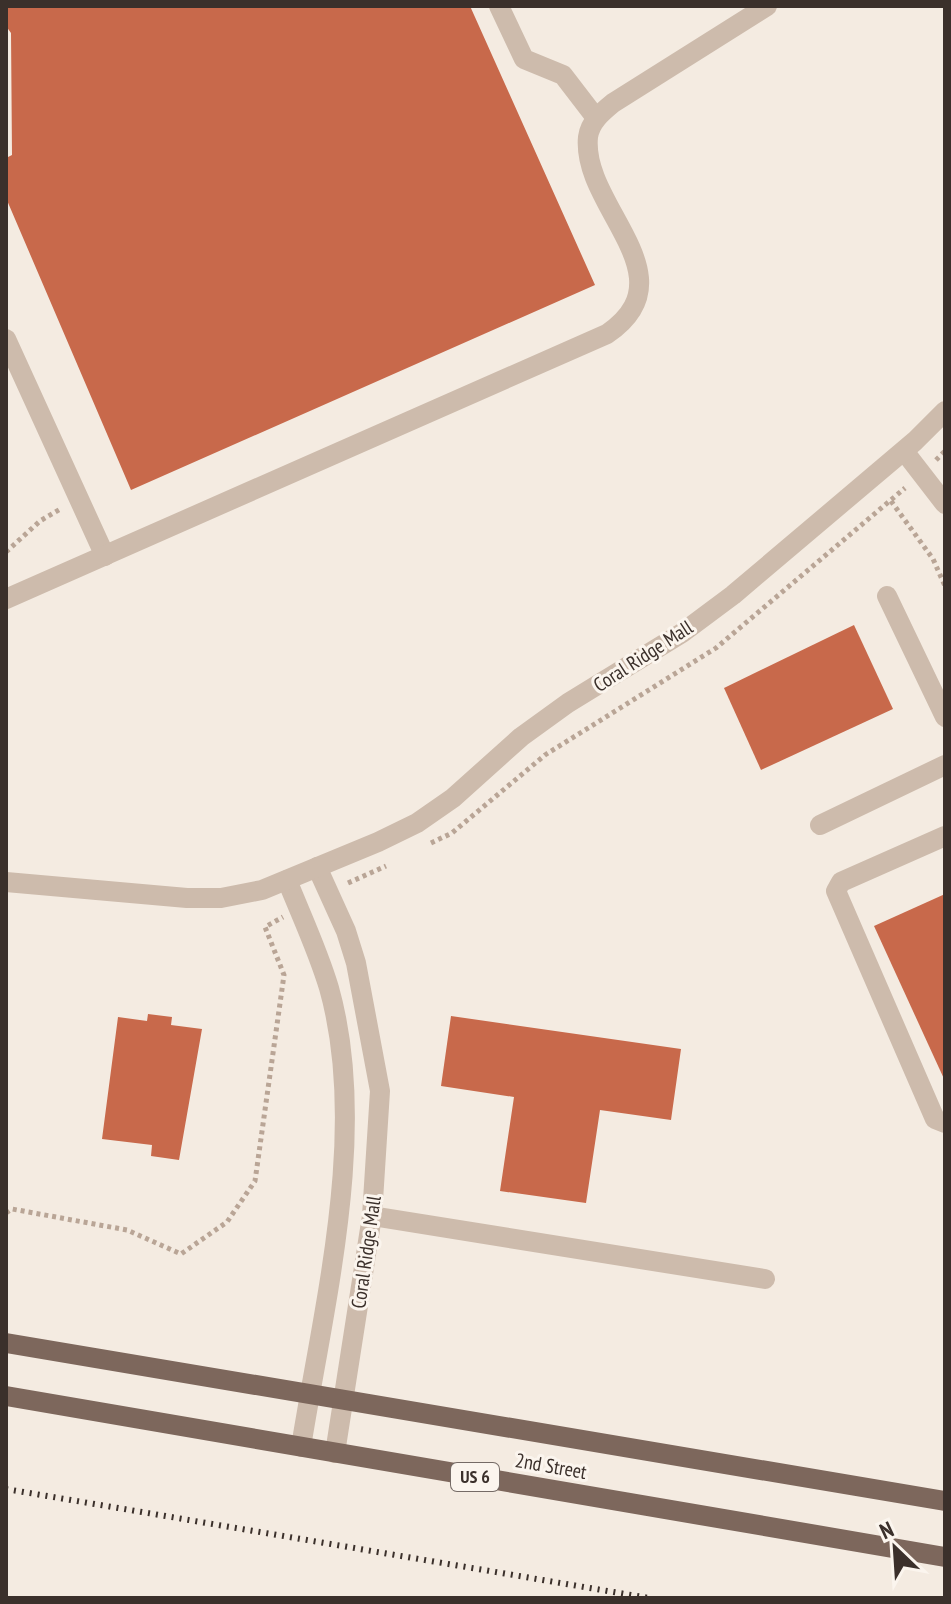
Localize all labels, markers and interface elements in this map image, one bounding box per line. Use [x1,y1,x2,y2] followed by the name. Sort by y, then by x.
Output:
[588,614,698,698] street label: Coral Ridge Mall
[345,1194,387,1310] street label: Coral Ridge Mall
[513,1447,589,1485] street label: 2nd Street
[451,1463,499,1491] road number: US 6
[855,1508,935,1588] north arrow
[875,1515,898,1545] text: N

